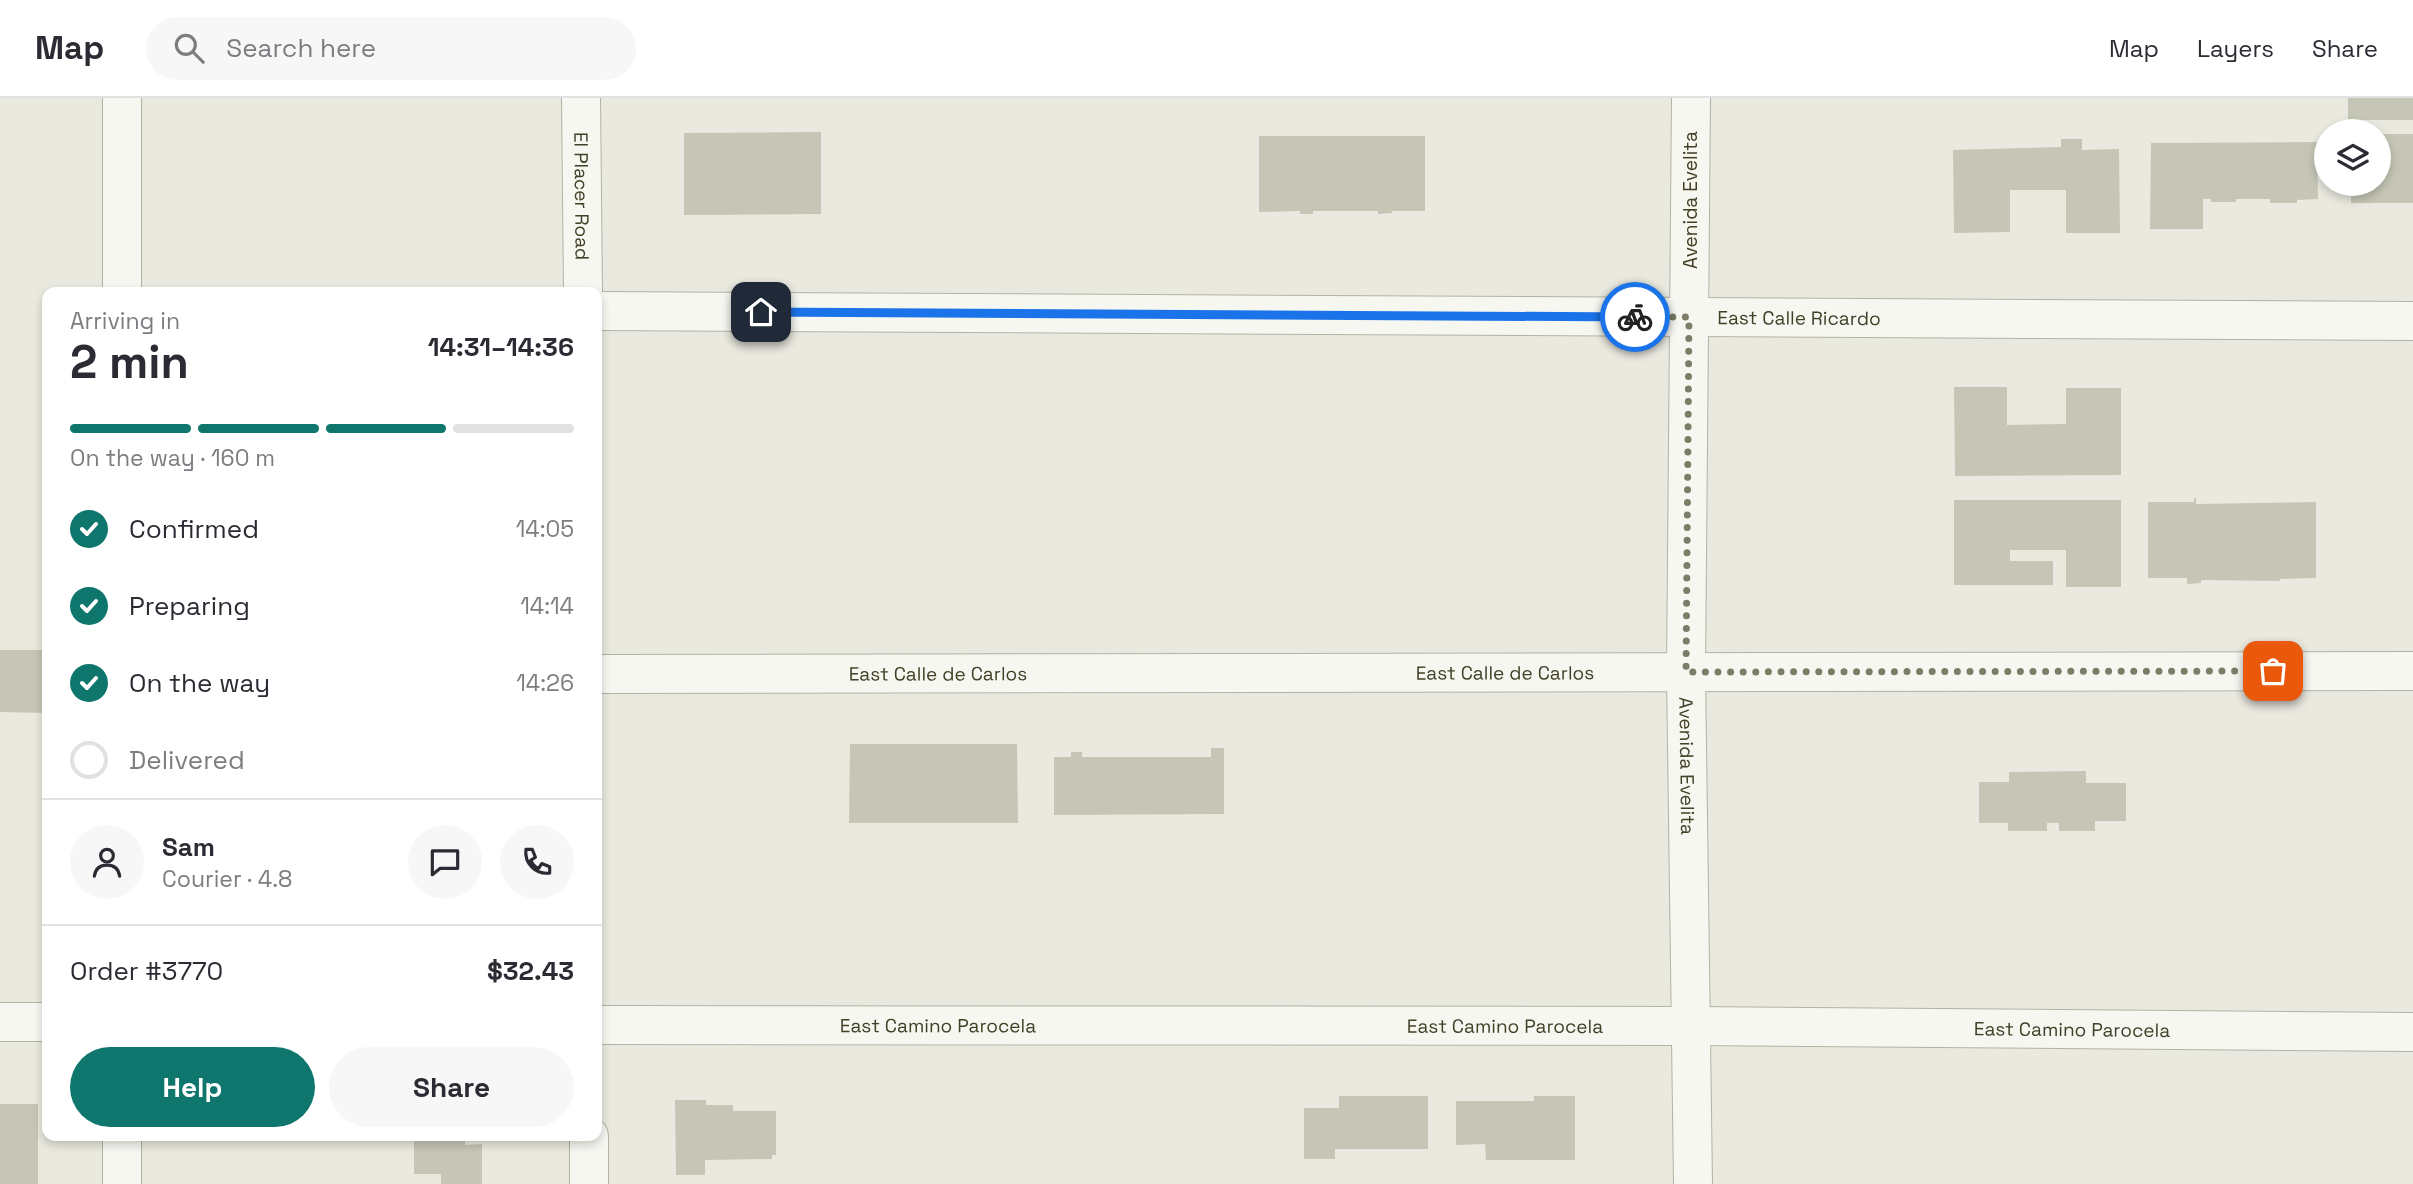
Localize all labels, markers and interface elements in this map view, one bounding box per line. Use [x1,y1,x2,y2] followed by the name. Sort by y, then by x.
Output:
[146,17,636,80] search box
[35,27,104,69] text: Map
[170,29,208,67] icon: search
[226,31,376,65] text: Search here
[2109,33,2159,64] text: Map
[2197,33,2274,64] text: Layers
[2312,33,2378,64] text: Share
[2314,119,2391,196] map controls
[2314,119,2391,196] button: layers
[1678,131,1703,269] street label: Avenida Evelita
[569,132,595,260] street label: El Placer Road
[731,282,791,342] pin
[1600,282,1670,352] courier
[742,293,780,331] icon: home
[1616,298,1654,336] icon: bike
[1717,305,1881,331] street label: East Calle Ricardo
[70,306,180,336] text: Arriving in
[428,330,574,364] text: 14:31–14:36
[70,333,189,391] text: 2 min
[70,443,275,473] text: On the way · 160 m
[70,510,108,548] icon: check
[129,512,259,546] text: Confirmed
[516,514,574,544] text: 14:05
[70,587,108,625] icon: check
[129,589,250,623] text: Preparing
[520,591,574,621] text: 14:14
[2243,641,2303,701] pin
[2254,652,2292,690] icon: bag
[1416,660,1594,685] street label: East Calle de Carlos
[849,661,1027,686] street label: East Calle de Carlos
[70,664,108,702] icon: check
[129,666,270,700] text: On the way
[516,668,574,698] text: 14:26
[1674,697,1701,835] street label: Avenida Evelita
[129,743,245,777] text: Delivered
[70,825,144,899] button: person
[408,825,482,899] button: chat
[500,825,574,899] button: phone
[162,830,215,864] text: Sam
[162,864,292,894] text: Courier · 4.8
[70,954,223,988] text: Order #3770
[487,954,574,988] text: $32.43
[840,1013,1036,1038] street label: East Camino Parocela
[1407,1013,1603,1038] street label: East Camino Parocela
[1974,1016,2170,1042] street label: East Camino Parocela
[70,1047,315,1127] button: Help
[329,1047,574,1127] button: Share

